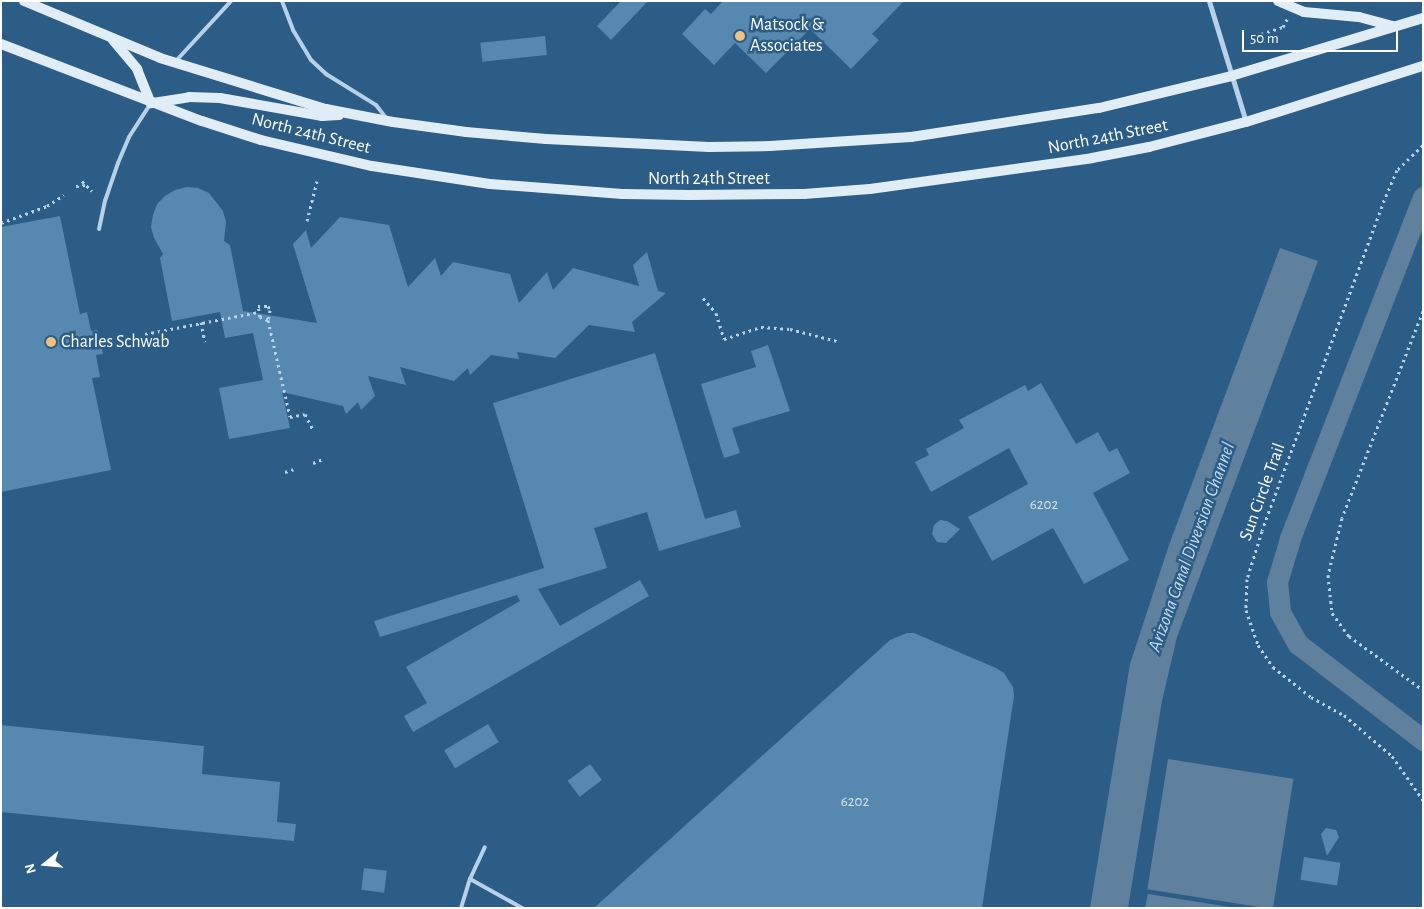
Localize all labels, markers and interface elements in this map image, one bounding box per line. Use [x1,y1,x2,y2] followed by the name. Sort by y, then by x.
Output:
[750,15,824,58] place label: Matsock & Associates
[1244,20,1400,52] scale bar
[734,30,746,42] marker: Matsock & Associates
[1250,31,1279,46] text: 50 m
[249,109,373,159] street label: North 24th Street
[1046,115,1170,159] street label: North 24th Street
[648,168,770,190] street label: North 24th Street
[61,331,170,353] place label: Charles Schwab
[45,336,57,348] marker: Charles Schwab
[1143,439,1241,655] water label: Arizona Canal Diversion Channel
[1235,440,1291,544] street label: Sun Circle Trail
[1030,496,1058,514] house number: 6202
[841,793,869,811] house number: 6202
[20,839,70,889] north arrow
[23,862,39,875] text: N

